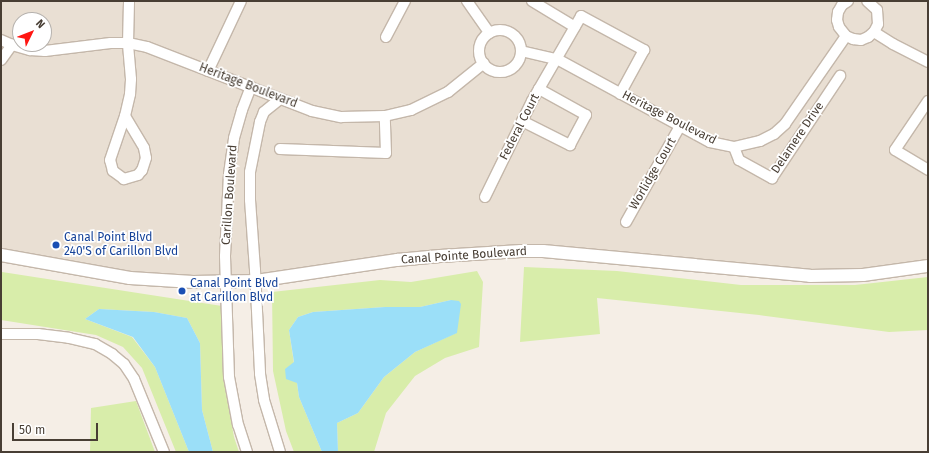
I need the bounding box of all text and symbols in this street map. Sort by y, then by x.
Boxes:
north arrow [12,12,52,52]
text: N [33,17,48,31]
street label: Heritage Boulevard [197,61,299,111]
street label: Heritage Boulevard [619,88,719,148]
street label: Federal Court [497,91,543,163]
street label: Delamere Drive [769,99,827,177]
street label: Worlidge Court [627,135,679,213]
street label: Carillon Boulevard [219,144,241,246]
place label: Canal Point Blvd 240'S of Carillon Blvd [64,231,178,259]
marker: Canal Point Blvd 240'S of Carillon Blvd [51,240,61,250]
street label: Canal Pointe Boulevard [401,244,527,268]
place label: Canal Point Blvd at Carillon Blvd [190,277,279,305]
marker: Canal Point Blvd at Carillon Blvd [177,286,187,296]
scale bar [14,415,100,441]
text: 50 m [19,423,45,437]

